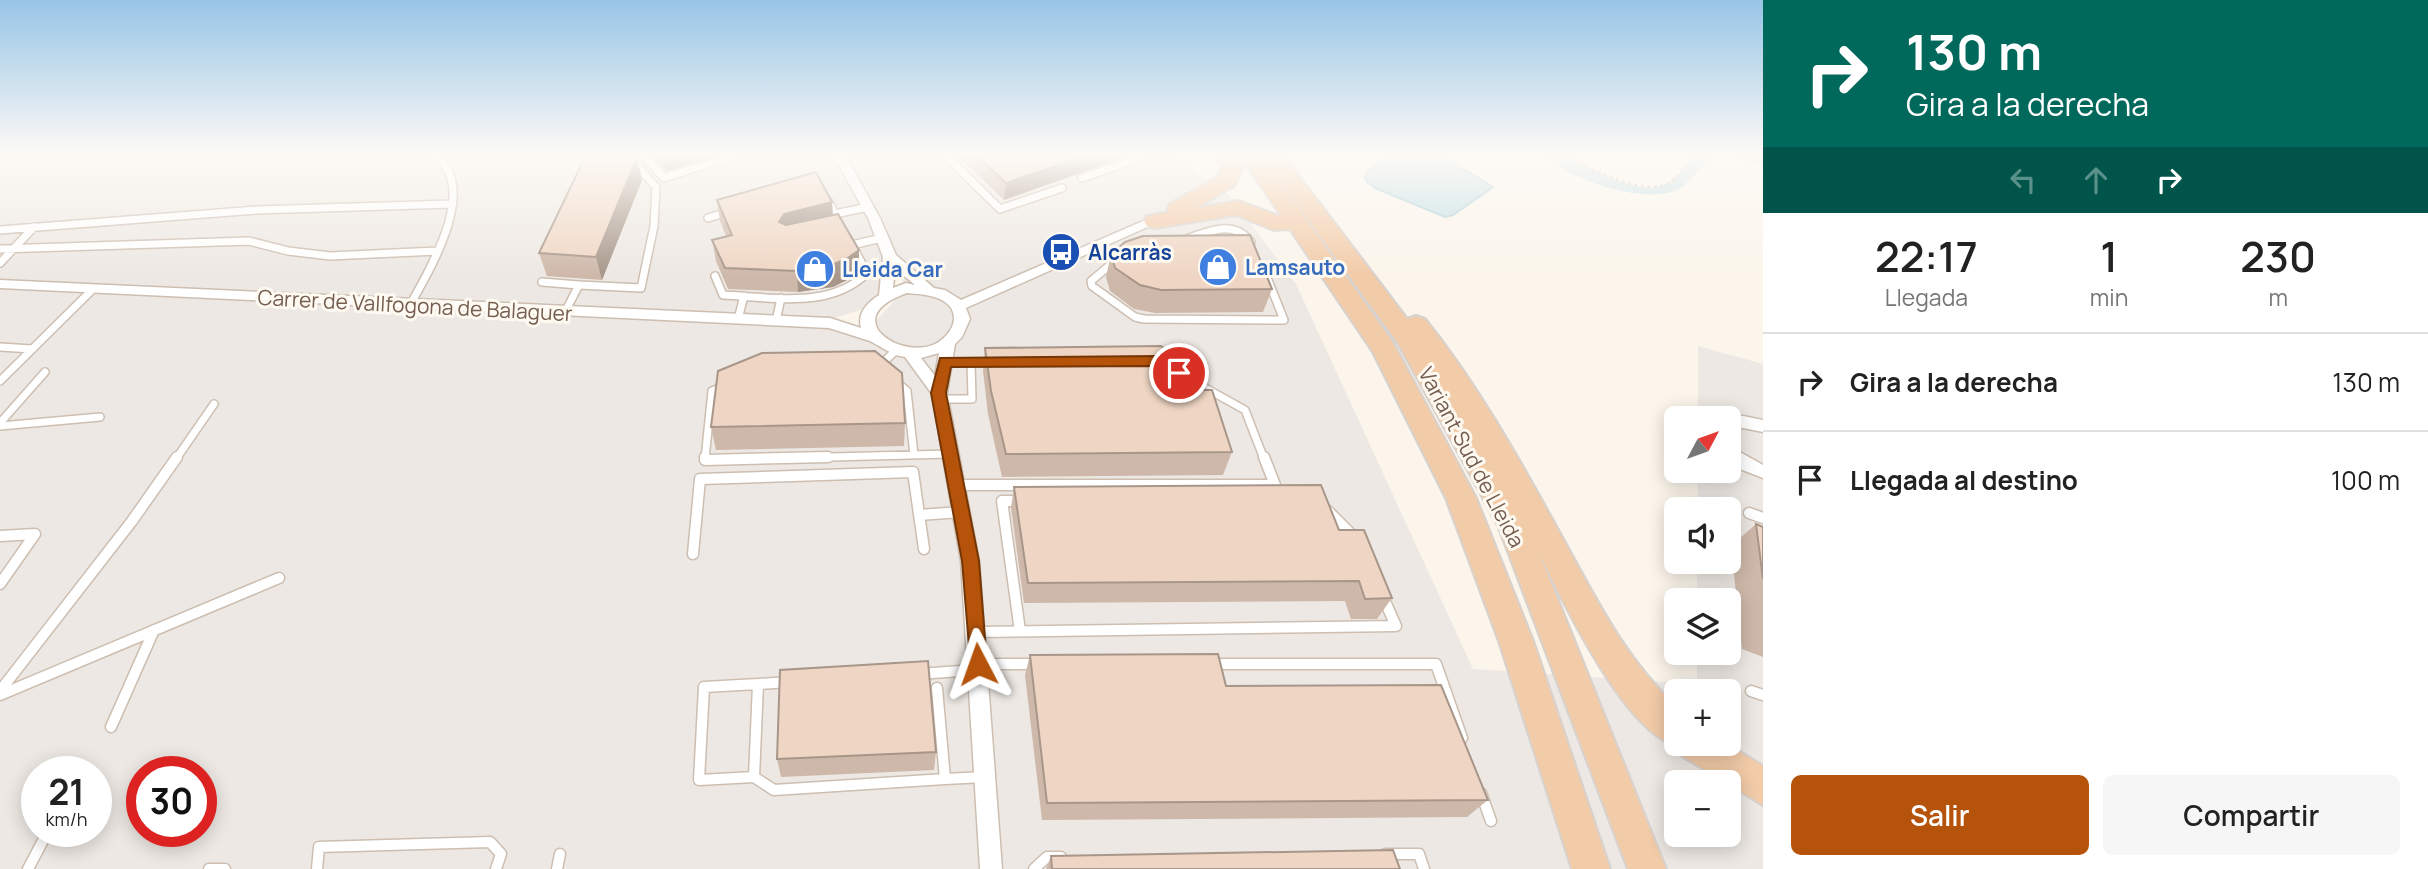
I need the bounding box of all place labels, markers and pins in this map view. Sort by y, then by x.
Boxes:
bus stop icon: Alcarràs [1040,231,1082,273]
place label: Alcarràs [1088,238,1172,266]
shop icon: Lamsauto [1197,246,1239,288]
shop icon: Lleida Car [794,248,836,290]
place label: Lamsauto [1245,253,1345,281]
place label: Lleida Car [842,255,943,283]
pin [1149,343,1209,403]

